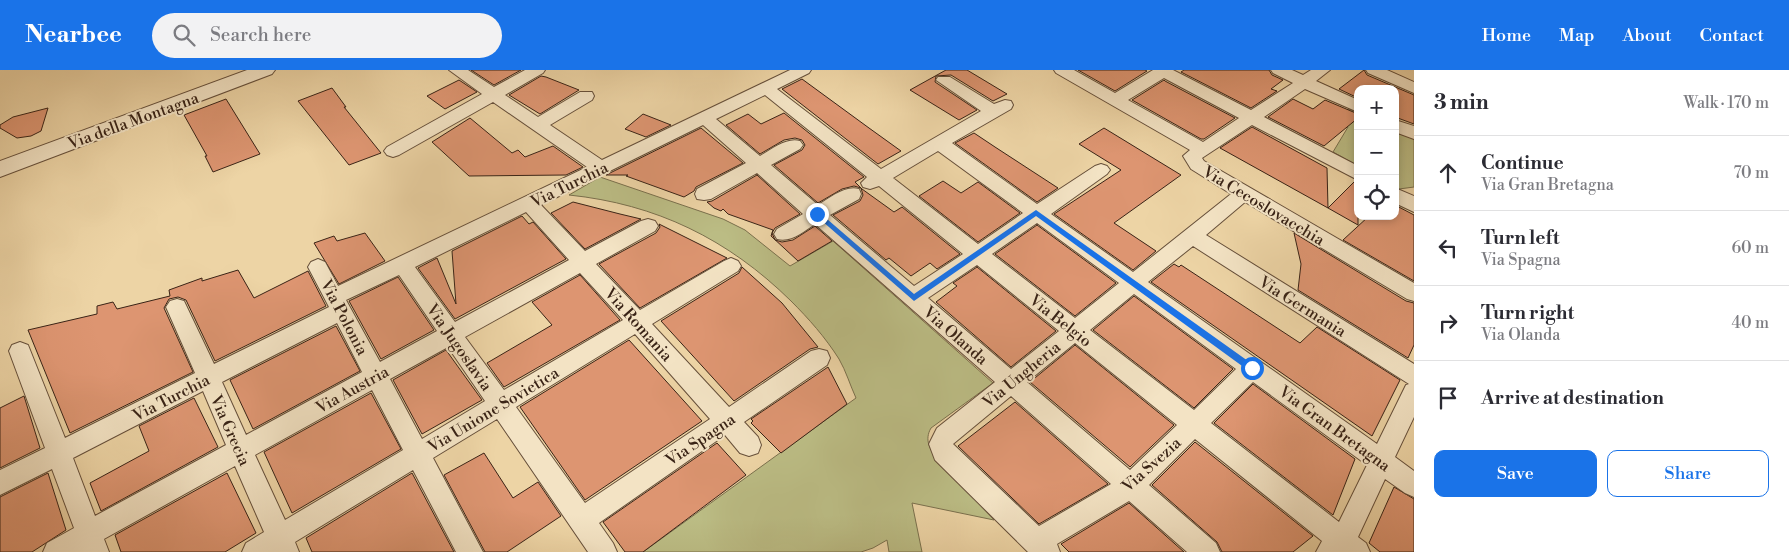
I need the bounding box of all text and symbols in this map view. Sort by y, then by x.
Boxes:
search box [152,13,502,58]
text: Nearbee [25,20,122,50]
icon: search [170,21,198,49]
text: Search here [210,23,311,47]
text: Home [1482,24,1531,47]
text: Map [1559,24,1595,47]
text: About [1623,24,1672,47]
text: Contact [1700,24,1764,47]
map controls [1354,85,1399,220]
button: + [1354,85,1399,130]
street label: Via della Montagna [64,88,202,154]
text: 3 min [1434,90,1489,116]
text: Walk · 170 m [1683,93,1769,113]
button: − [1354,130,1399,175]
text: Continue [1481,151,1564,175]
street label: Via Turchia [526,157,612,213]
icon: ahead [1434,159,1462,187]
street label: Via Cecoslovacchia [1198,161,1329,251]
text: 70 m [1733,163,1769,183]
button: locate [1354,175,1399,220]
text: Via Gran Bretagna [1481,175,1614,195]
route end [806,203,829,226]
text: Turn left [1481,226,1560,250]
icon: left [1434,234,1462,262]
text: 60 m [1731,238,1769,258]
text: Via Spagna [1481,250,1561,270]
street label: Via Germania [1254,272,1351,342]
street label: Via Polonia [315,275,373,359]
street label: Via Romania [599,283,677,366]
street label: Via Belgio [1024,290,1096,351]
street label: Via Jugoslavia [421,299,497,396]
text: Turn right [1481,301,1574,325]
street label: Via Olanda [918,302,992,370]
icon: right [1434,309,1462,337]
text: 40 m [1732,313,1769,333]
text: Via Olanda [1481,325,1560,345]
street label: Via Ungheria [978,337,1065,413]
route start [1241,357,1264,380]
street label: Via Austria [312,361,393,419]
street label: Via Unione Sovietica [423,362,564,457]
street label: Via Turchia [129,370,214,426]
street label: Via Gran Bretagna [1274,381,1395,476]
icon: arrive [1434,384,1462,412]
text: Arrive at destination [1481,386,1664,410]
street label: Via Grecia [205,391,255,470]
street label: Via Spagna [661,409,740,471]
street label: Via Svezia [1117,432,1186,497]
button: Save [1434,450,1597,497]
button: Share [1607,450,1769,497]

